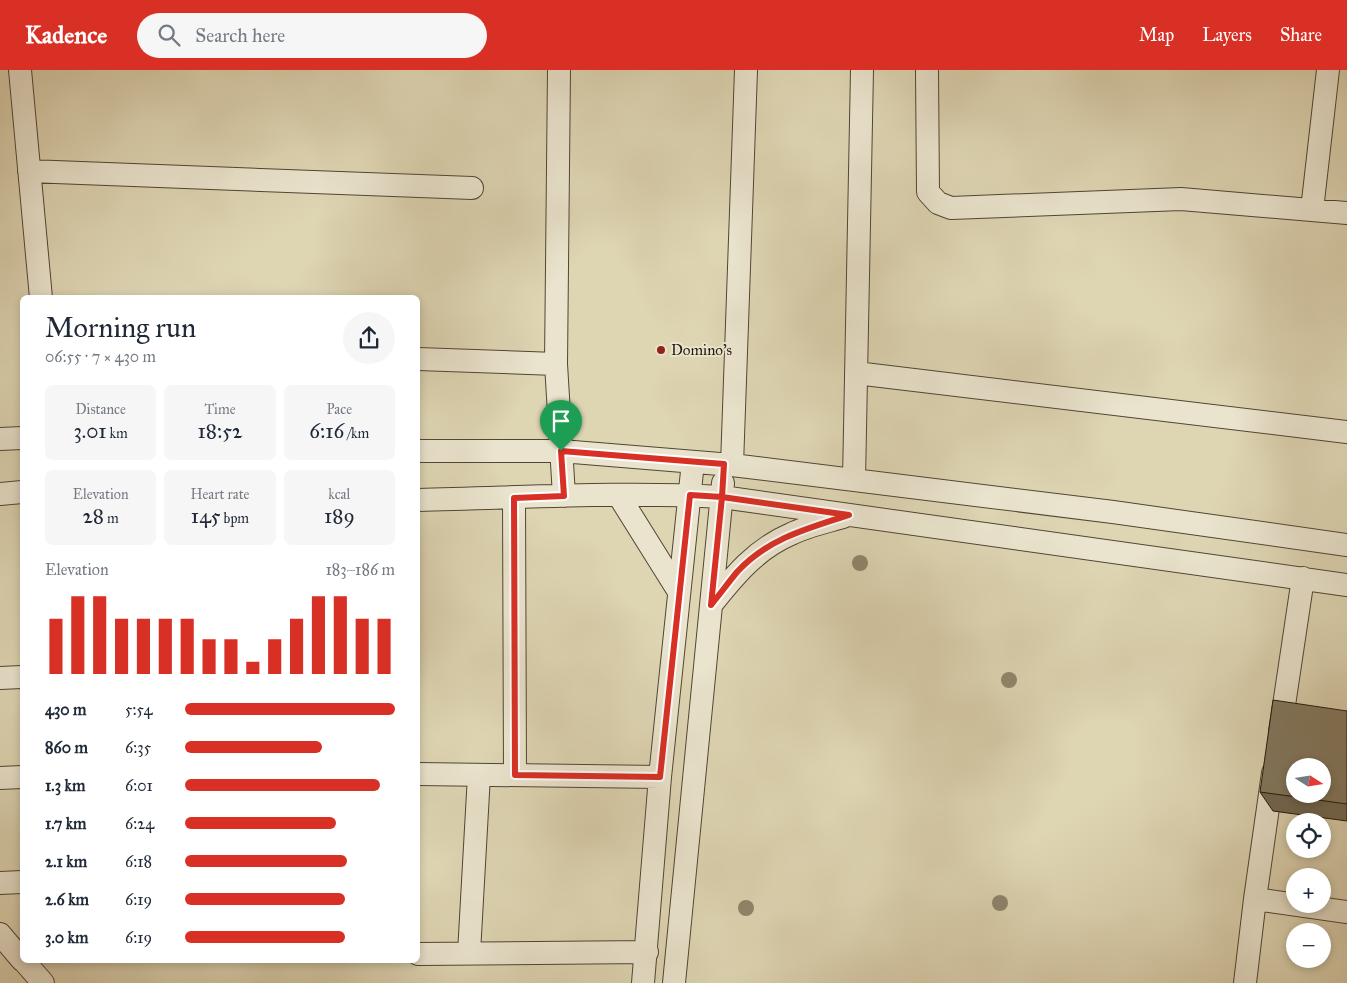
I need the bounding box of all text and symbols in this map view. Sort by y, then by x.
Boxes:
search box [137,13,487,58]
text: Kadence [25,20,107,50]
icon: search [155,21,183,49]
text: Search here [195,24,285,47]
text: Map [1139,24,1174,46]
text: Layers [1202,24,1252,46]
text: Share [1280,24,1322,46]
text: Morning run [45,310,196,345]
button: share [343,312,395,364]
place label: Domino's [671,341,732,359]
marker: Domino's [655,344,667,356]
text: 06:55 · 7 × 430 m [45,347,156,366]
pin [540,400,582,451]
text: Distance [76,401,126,418]
text: Time [204,401,235,418]
text: Pace [327,401,352,418]
icon: arrive [547,407,575,435]
text: 3.01 [73,418,107,444]
text: 18:52 [198,418,242,444]
text: 6:16 [309,418,344,444]
text: km [107,425,128,442]
text: /km [344,425,369,442]
text: Elevation [73,486,128,503]
text: Heart rate [191,486,249,503]
text: kcal [328,486,350,503]
text: 28 [83,503,104,529]
text: 145 [191,503,221,529]
text: 189 [324,503,355,529]
text: m [104,510,119,527]
text: bpm [221,510,249,527]
text: Elevation [45,560,109,579]
text: 183–186 m [325,560,395,579]
text: 430 m [45,700,87,719]
text: 5:54 [125,700,152,719]
text: 860 m [45,738,88,757]
text: 6:35 [125,738,151,757]
north arrow [1286,758,1331,802]
map controls [1286,758,1331,968]
text: 1.3 km [45,776,85,795]
text: 6:01 [125,776,153,795]
button: locate [1286,813,1331,858]
text: 1.7 km [45,814,87,833]
text: 6:24 [125,814,154,833]
text: 2.1 km [45,852,87,871]
text: 6:18 [125,852,152,871]
button: + [1286,868,1331,913]
text: 2.6 km [45,890,89,909]
text: 6:19 [125,890,152,909]
button: − [1286,923,1331,968]
text: 3.0 km [45,928,88,947]
text: 6:19 [125,928,152,947]

